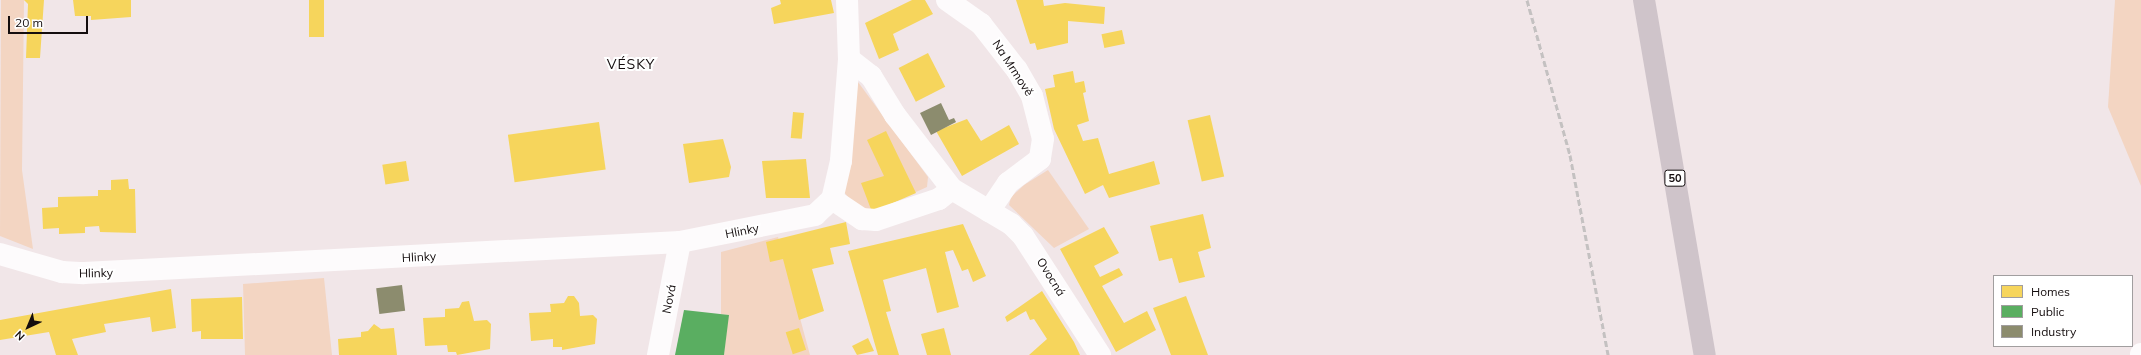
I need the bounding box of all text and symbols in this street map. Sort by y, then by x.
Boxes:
scale bar [10,8,90,34]
text: 20 m [15,15,43,30]
street label: Na Mrmově [990,37,1036,99]
district label: VÉSKY [607,56,655,72]
road number: 50 [1664,169,1686,187]
street label: Hlinky [724,221,760,241]
street label: Hlinky [402,249,436,265]
street label: Ovocná [1034,255,1068,299]
street label: Hlinky [79,266,113,280]
legend [1993,275,2133,347]
street label: Nová [659,283,679,315]
text: Homes [2031,284,2070,299]
text: Public [2031,304,2065,319]
north arrow [8,307,48,347]
text: Industry [2031,324,2076,339]
text: N [12,328,28,344]

